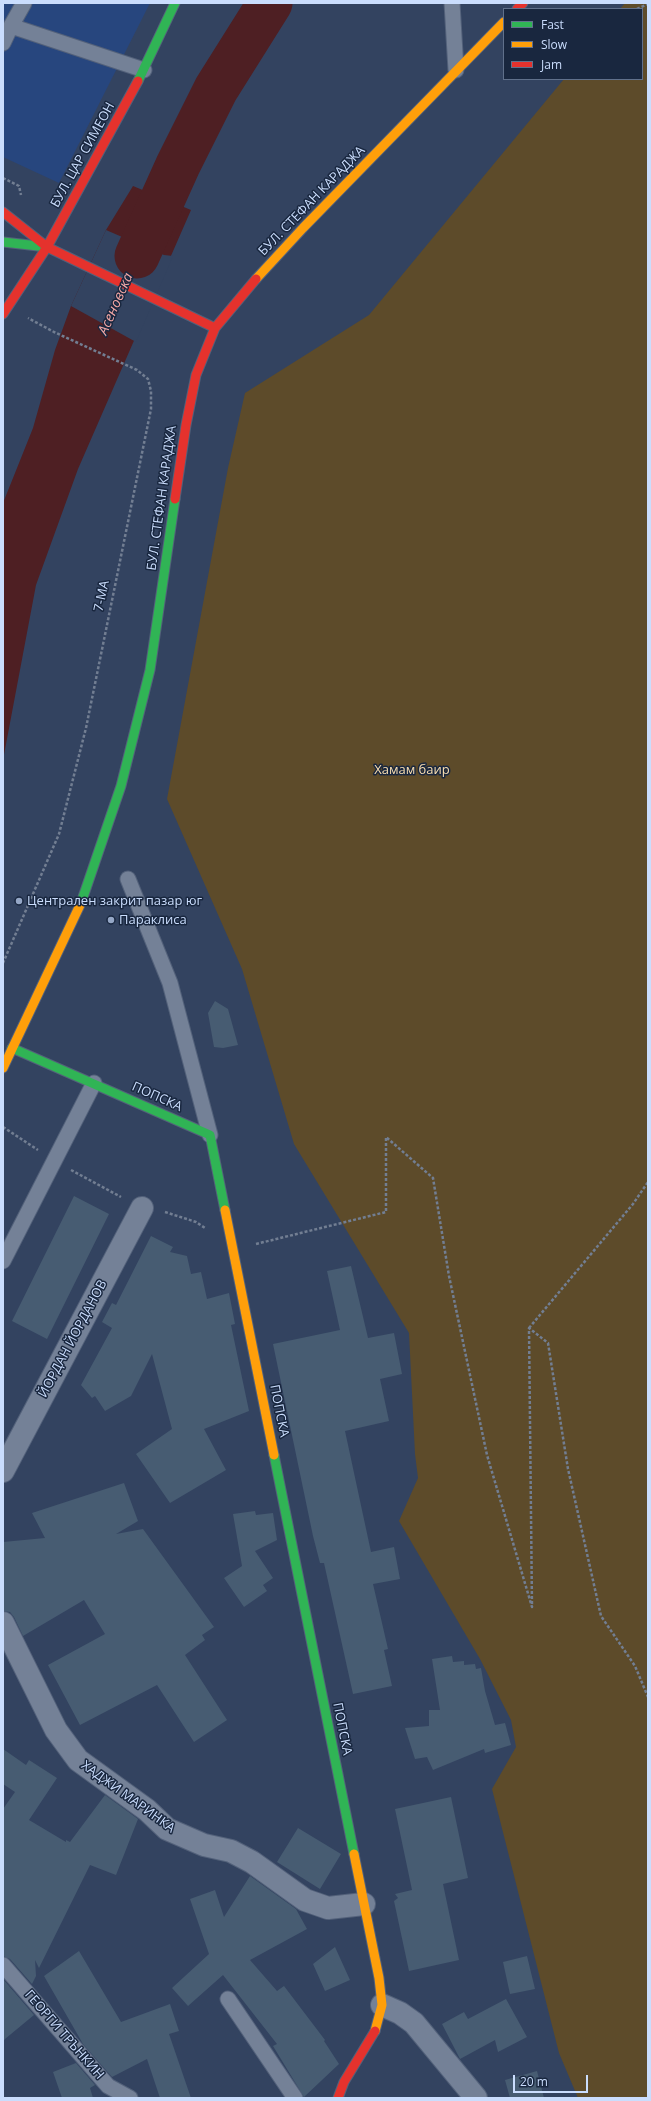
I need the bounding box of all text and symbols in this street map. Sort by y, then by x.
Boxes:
legend [503,8,643,80]
text: Fast [541,16,564,33]
text: Slow [541,36,567,53]
text: Jam [541,56,562,73]
street label: БУЛ. ЦАР СИМЕОН [48,100,118,210]
street label: БУЛ. СТЕФАН КАРАДЖА [256,143,368,259]
water label: Асеновска [95,270,137,338]
street label: БУЛ. СТЕФАН КАРАДЖА [144,424,180,572]
street label: 7-МА [91,579,113,613]
park label: Хамам баир [374,762,450,778]
place label: Централен закрит пазар юг [27,893,202,909]
marker: Централен закрит пазар юг [14,896,24,906]
place label: Параклиса [119,912,187,928]
marker: Параклиса [106,915,116,925]
street label: ПОПСКА [129,1079,185,1115]
street label: ЙОРДАН ЙОРДАНОВ [35,1278,111,1400]
street label: ПОПСКА [266,1383,292,1439]
street label: ПОПСКА [329,1701,355,1757]
street label: ХАДЖИ МАРИНКА [78,1758,178,1836]
street label: ГЕОРГИ ТРЪНКИН [21,1987,107,2083]
scale bar [515,2067,590,2093]
text: 20 m [520,2073,548,2090]

